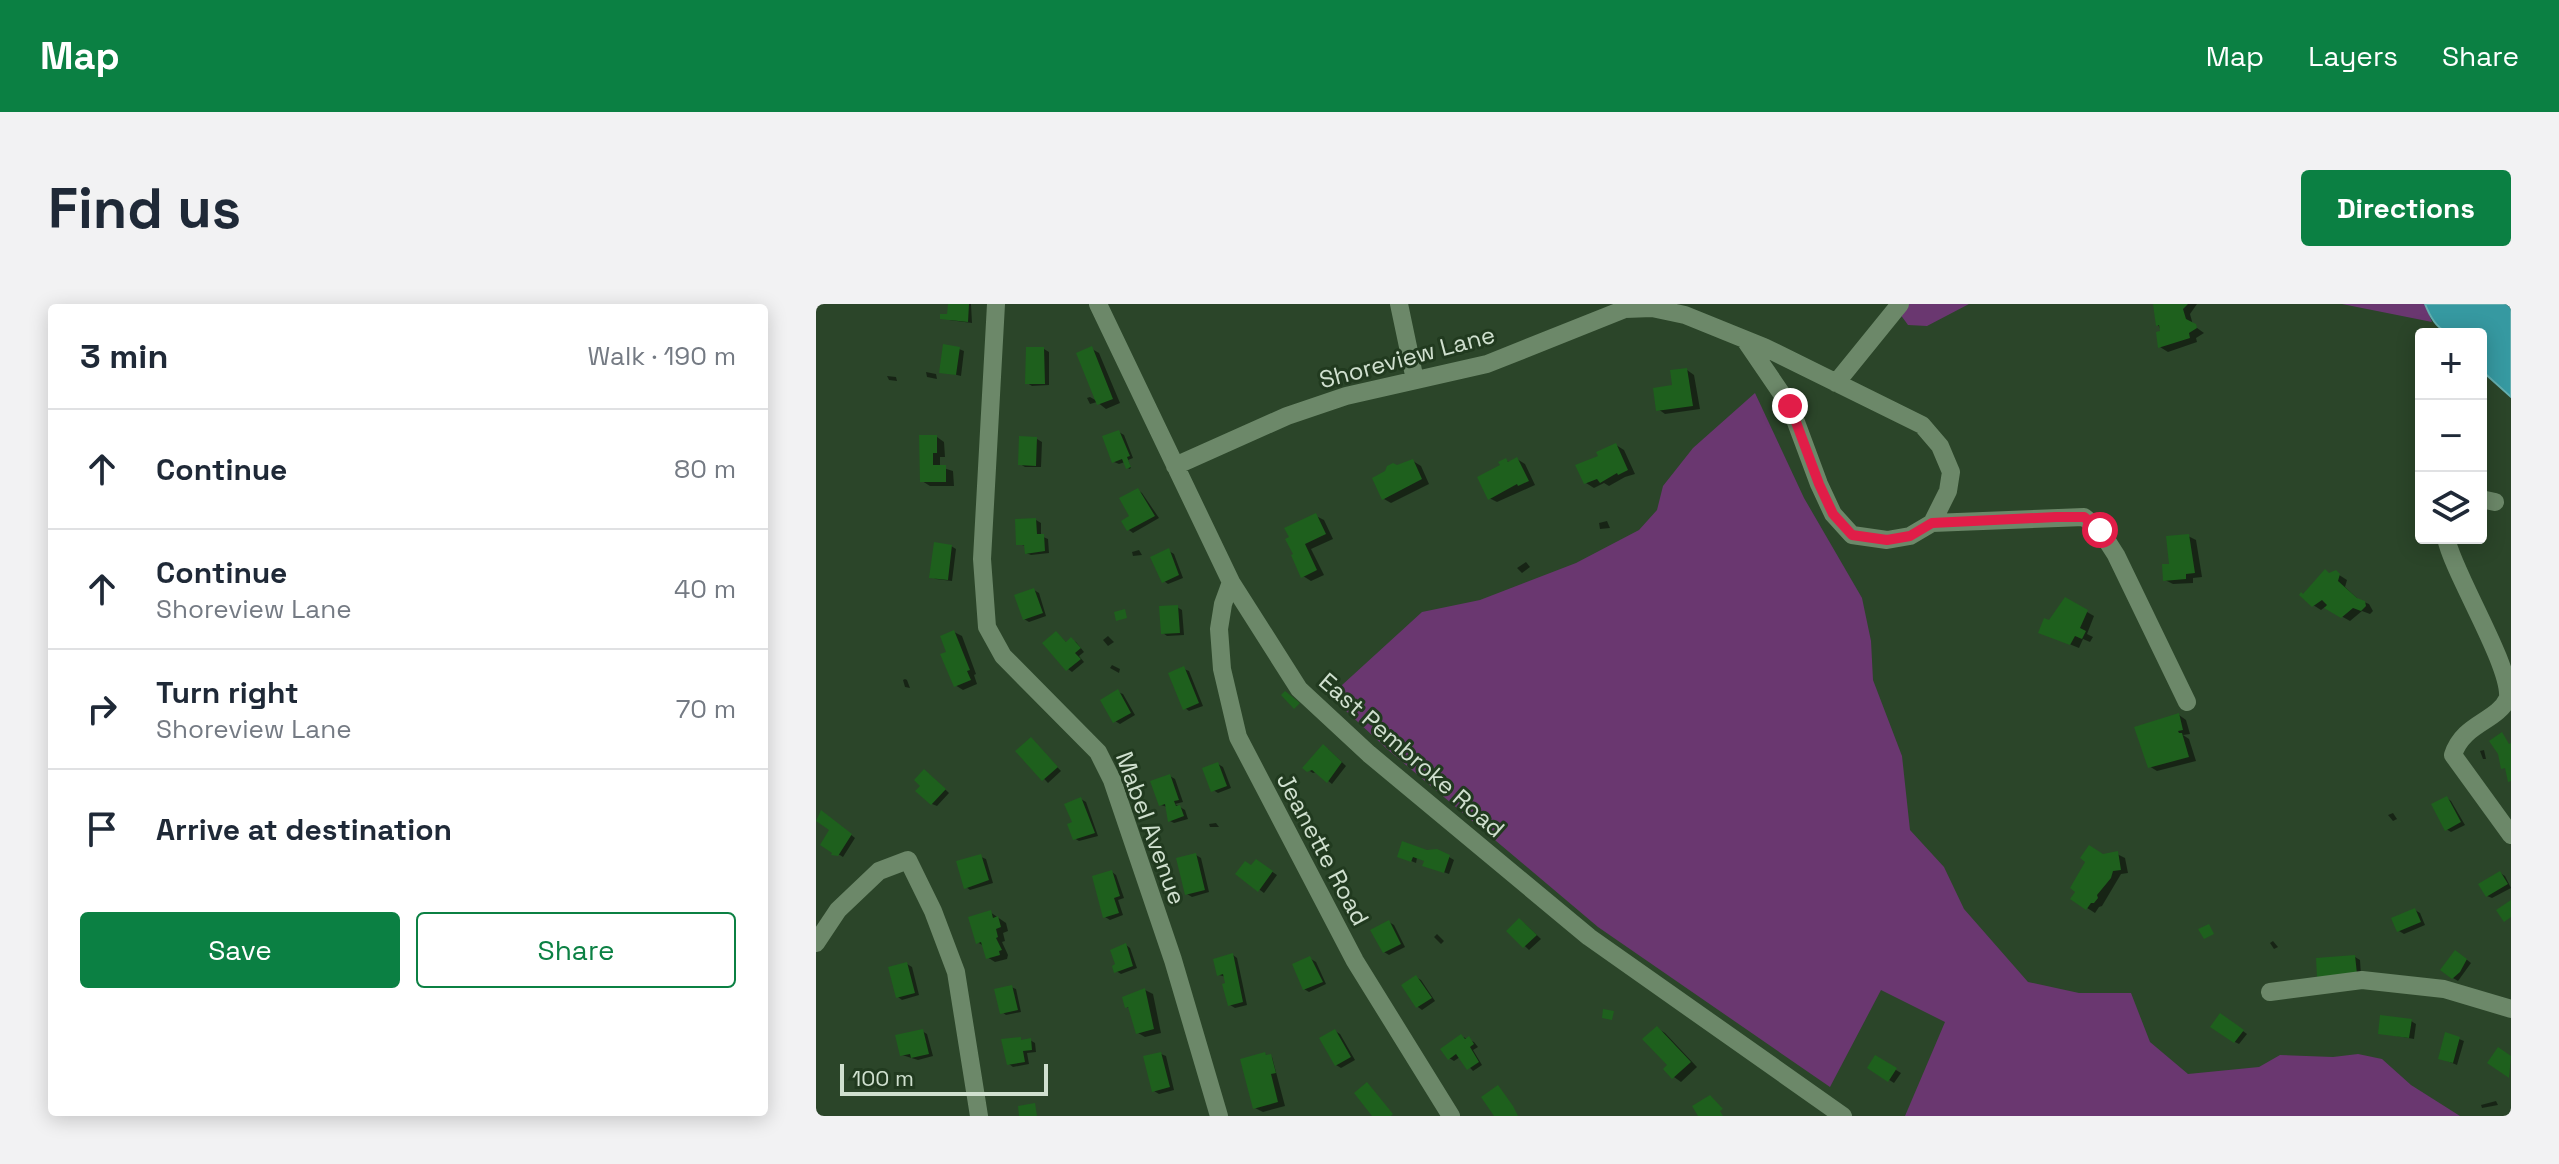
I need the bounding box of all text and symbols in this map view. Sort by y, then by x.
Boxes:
text: Map [40,32,120,80]
text: Map [2206,38,2264,74]
text: Layers [2308,38,2398,74]
text: Share [2442,38,2519,74]
button: Directions [2301,170,2511,246]
text: Find us [48,173,241,244]
street label: Shoreview Lane [1316,319,1498,395]
map controls [2415,328,2487,544]
button: + [2415,328,2487,400]
text: 3 min [80,335,168,378]
text: Walk · 190 m [587,339,736,373]
route end [1772,388,1808,424]
button: − [2415,400,2487,472]
icon: ahead [80,447,124,491]
text: Continue [156,450,287,489]
text: 80 m [674,452,736,486]
button: layers [2415,472,2487,544]
route start [2082,512,2118,548]
text: Continue [156,553,287,592]
icon: ahead [80,567,124,611]
text: 40 m [674,572,736,606]
text: Shoreview Lane [156,592,352,626]
street label: East Pembroke Road [1313,666,1511,844]
text: Turn right [156,673,299,712]
icon: right [80,687,124,731]
text: 70 m [676,692,736,726]
text: Shoreview Lane [156,712,352,746]
street label: Mabel Avenue [1109,747,1193,909]
street label: Jeanette Road [1270,767,1376,931]
icon: arrive [80,807,124,851]
text: Arrive at destination [156,810,452,849]
button: Save [80,912,400,988]
button: Share [416,912,736,988]
scale bar [840,1060,1048,1096]
text: 100 m [852,1064,914,1092]

